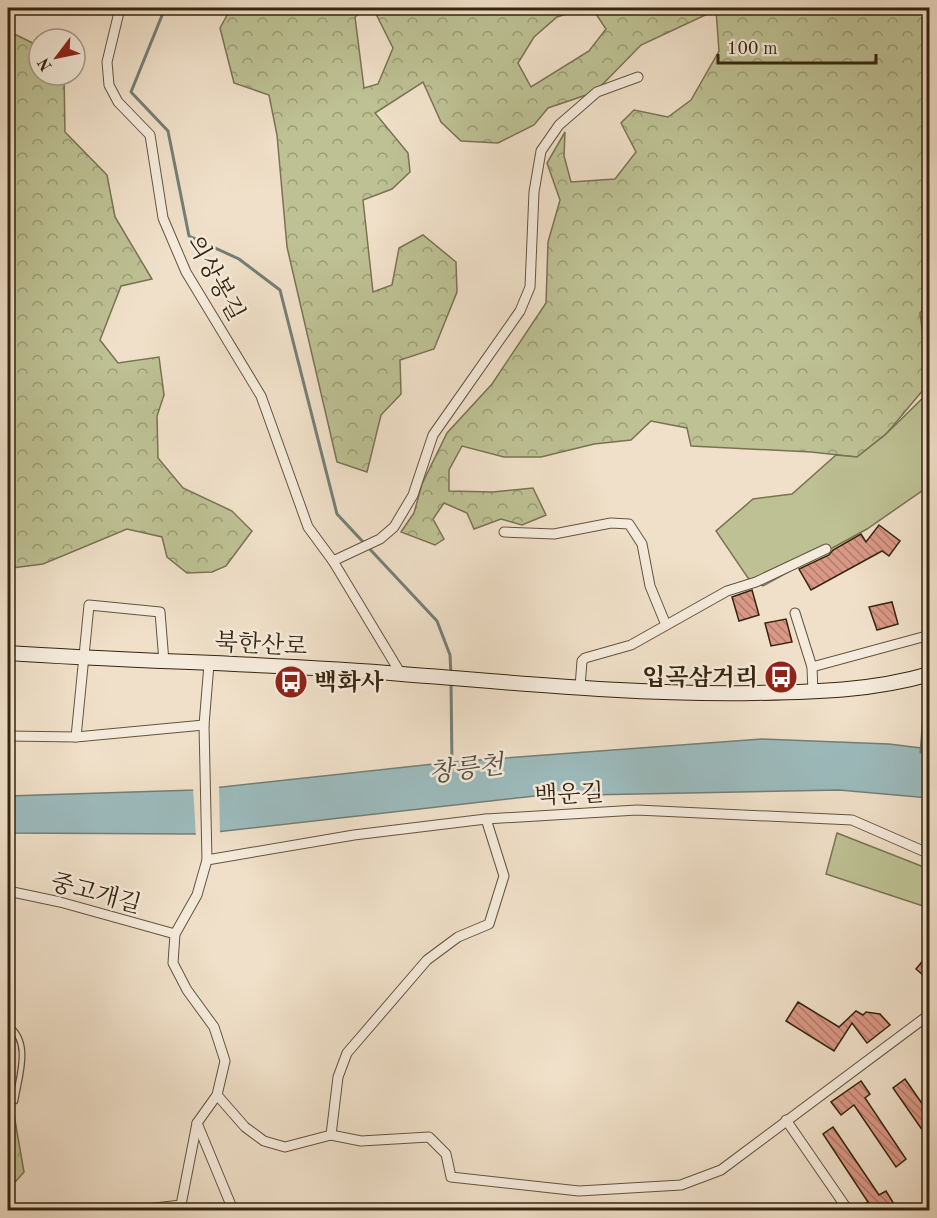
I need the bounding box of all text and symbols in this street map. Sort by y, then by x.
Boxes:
north arrow [27,27,87,87]
scale bar [718,27,876,65]
text: 100 m [727,40,778,58]
text: N [36,54,56,73]
street label: 의상봉길 [181,231,250,325]
street label: 북한산로 [214,629,308,660]
bus stop icon: 입곡삼거리 [763,659,799,695]
bus stop icon: 백화사 [273,664,309,700]
place label: 입곡삼거리 [642,664,758,691]
place label: 백화사 [314,669,384,696]
water label: 창릉천 [427,749,507,787]
street label: 백운길 [534,780,604,810]
street label: 중고개길 [48,869,144,919]

